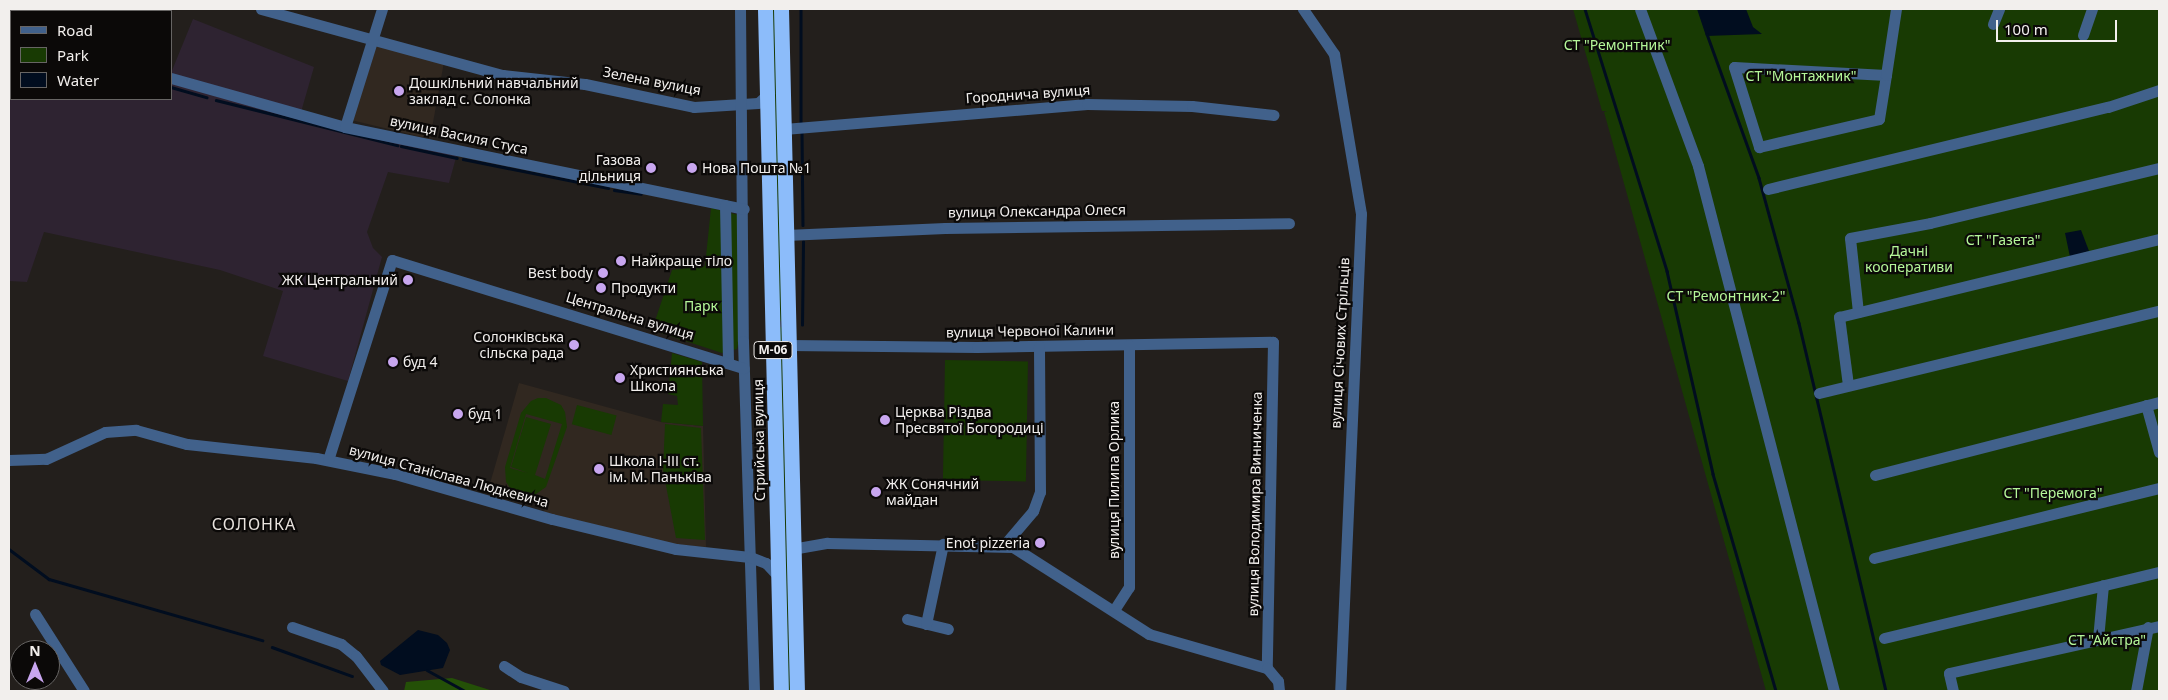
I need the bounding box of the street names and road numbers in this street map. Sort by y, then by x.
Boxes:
street label: Зелена вулиця [602,63,702,99]
street label: Городнича вулиця [965,81,1091,107]
street label: вулиця Василя Стуса [388,112,530,158]
street label: вулиця Олександра Олеся [948,201,1126,221]
street label: вулиця Січових Стрільців [1327,257,1353,429]
street label: Центральна вулиця [564,289,696,343]
street label: вулиця Червоної Калини [946,321,1114,341]
road number: М-06 [753,340,793,360]
street label: Стрийська вулиця [750,379,768,501]
street label: вулиця Володимира Винниченка [1245,391,1265,617]
street label: вулиця Пилипа Орлика [1106,401,1122,559]
street label: вулиця Станіслава Людкевича [347,441,551,511]

